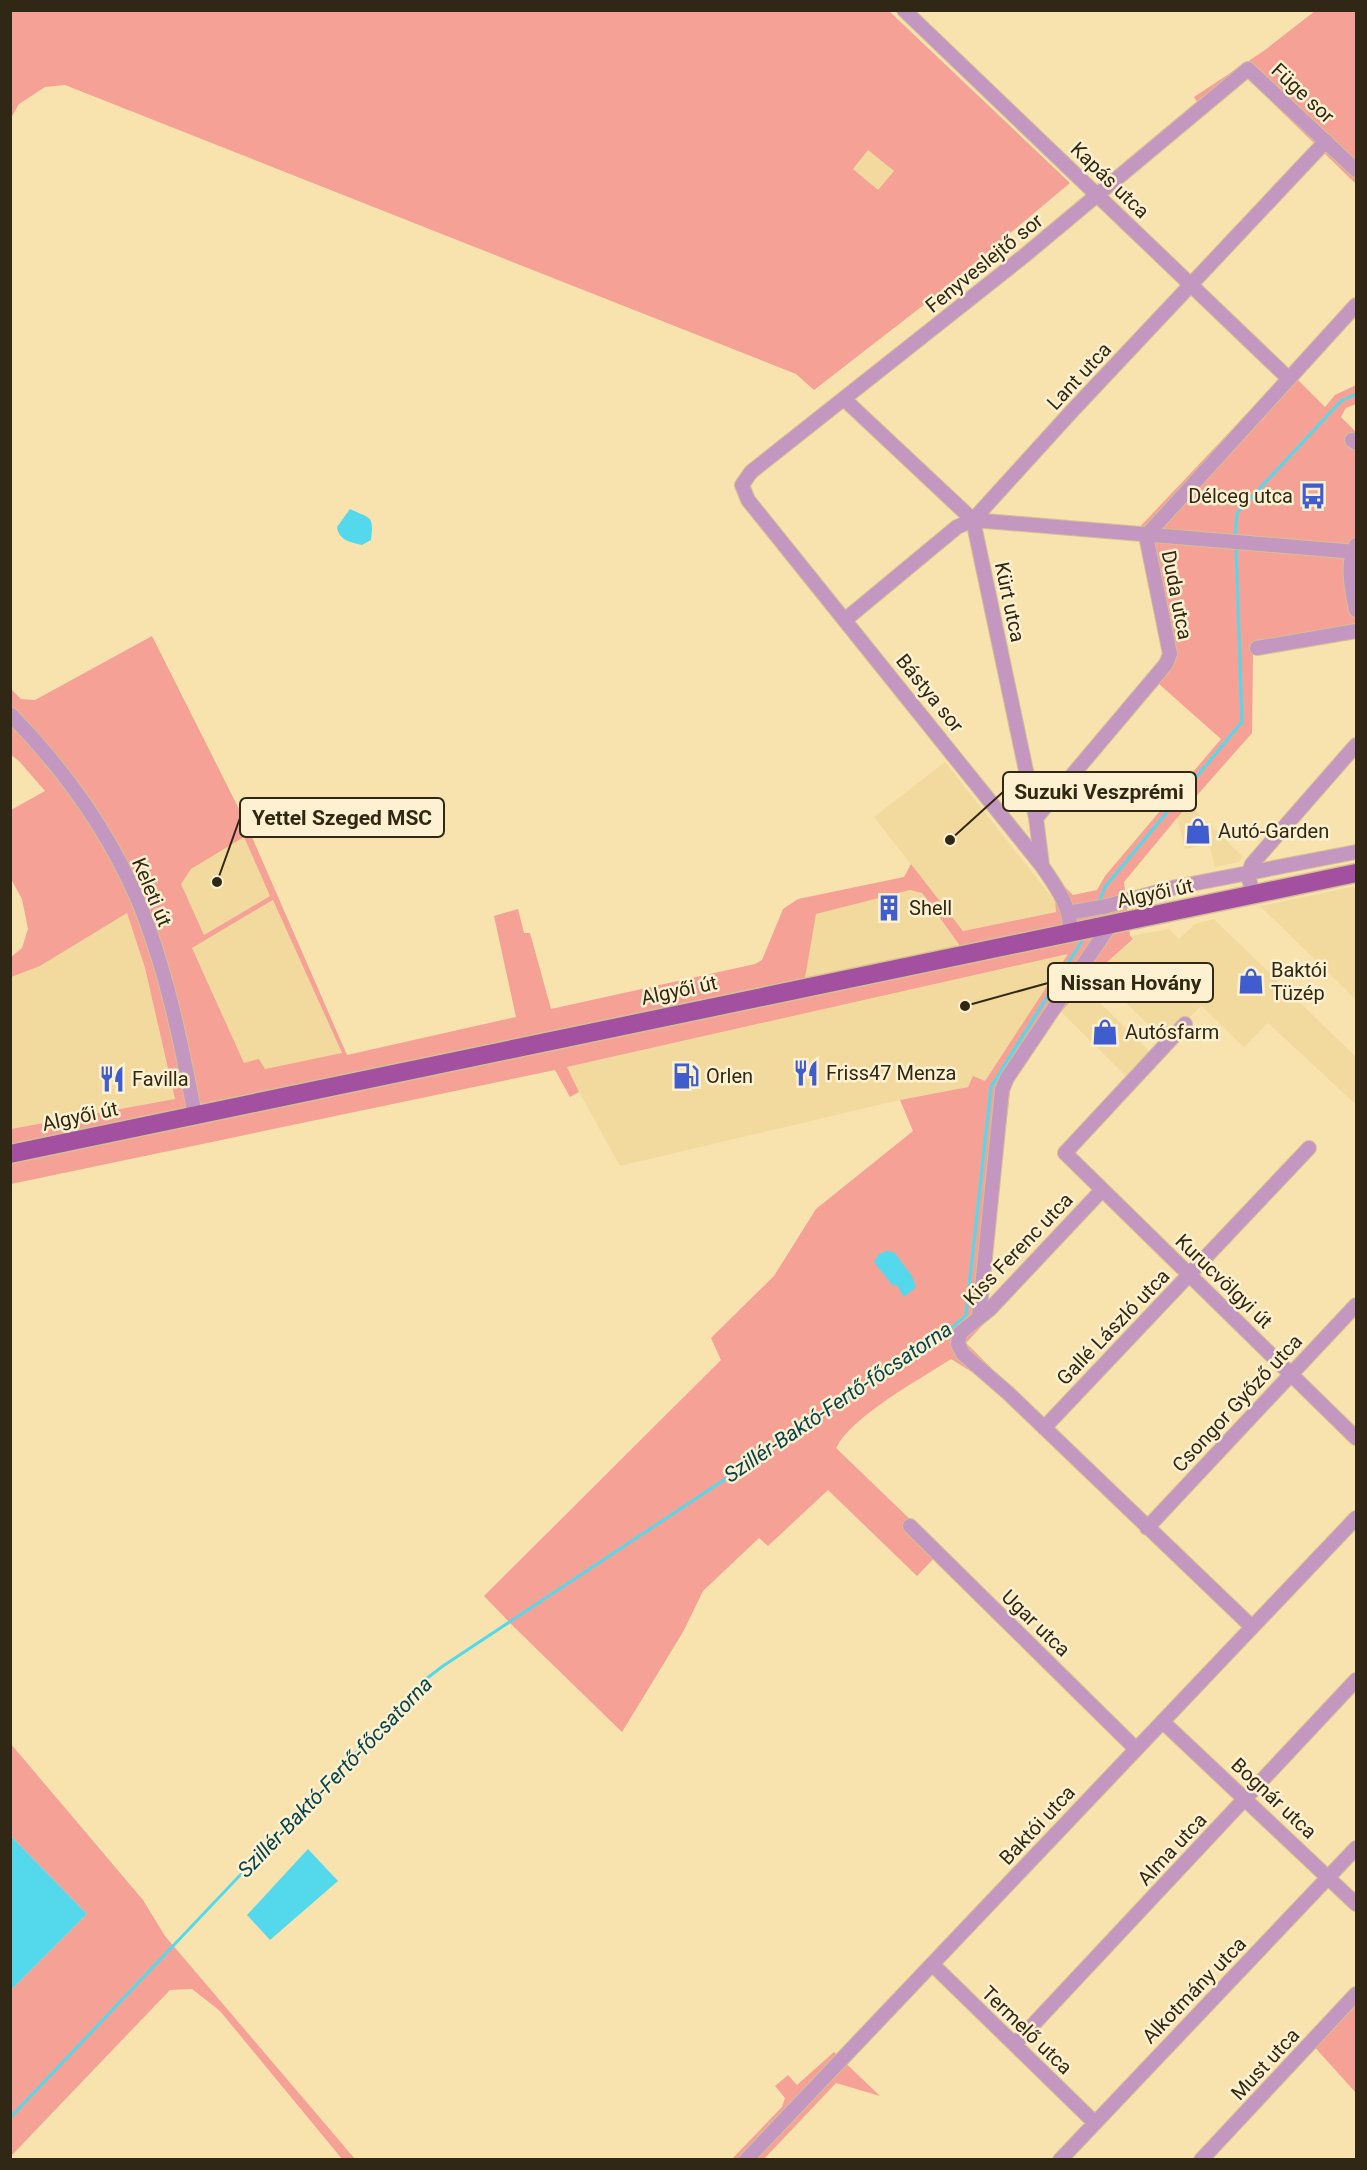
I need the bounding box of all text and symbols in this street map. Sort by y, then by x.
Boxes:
street label: Füge sor [1267,58,1340,128]
street label: Kapás utca [1066,137,1154,223]
street label: Fenyveslejtő sor [921,208,1048,318]
street label: Lant utca [1042,337,1116,415]
bus stop icon: Délceg utca [1298,481,1328,511]
place label: Délceg utca [1188,484,1293,508]
street label: Duda utca [1157,548,1197,642]
street label: Kürt utca [990,560,1030,644]
street label: Bástya sor [891,649,969,737]
callout: Suzuki Veszprémi [1003,772,1196,811]
text: Suzuki Veszprémi [1014,780,1184,804]
callout: Yettel Szeged MSC [240,798,444,837]
text: Yettel Szeged MSC [252,806,432,830]
shop icon: Autó-Garden [1183,816,1213,846]
place label: Autó-Garden [1218,819,1329,843]
street label: Keleti út [127,854,177,930]
street label: Algyői út [1115,873,1195,913]
building icon: Shell [874,893,904,923]
place label: Shell [909,896,952,920]
place label: Baktói Tüzép [1271,958,1327,1005]
callout: Nissan Hovány [1048,963,1213,1002]
shop icon: Baktói Tüzép [1236,966,1266,996]
street label: Algyői út [639,970,719,1010]
text: Nissan Hovány [1061,971,1202,995]
shop icon: Autósfarm [1090,1017,1120,1047]
place label: Autósfarm [1125,1020,1219,1044]
restaurant icon: Friss47 Menza [791,1058,821,1088]
fuel station icon: Orlen [671,1061,701,1091]
place label: Friss47 Menza [826,1061,956,1085]
restaurant icon: Favilla [97,1064,127,1094]
place label: Orlen [706,1064,753,1088]
place label: Favilla [132,1067,189,1091]
street label: Algyői út [40,1096,120,1136]
street label: Kiss Ferenc utca [958,1188,1078,1310]
street label: Kurucvölgyi út [1171,1229,1277,1333]
street label: Gallé László utca [1052,1264,1174,1390]
water label: Szillér-Baktó-Fertő-főcsatorna [720,1317,956,1487]
street label: Csongor Győző utca [1167,1329,1307,1477]
street label: Ugar utca [997,1585,1075,1661]
water label: Szillér-Baktó-Fertő-főcsatorna [233,1672,437,1882]
street label: Bognár utca [1226,1753,1322,1843]
street label: Baktói utca [994,1780,1080,1870]
street label: Alma utca [1132,1808,1212,1890]
street label: Alkotmány utca [1137,1932,1251,2048]
street label: Termelő utca [977,1981,1077,2079]
street label: Must utca [1226,2023,1304,2105]

